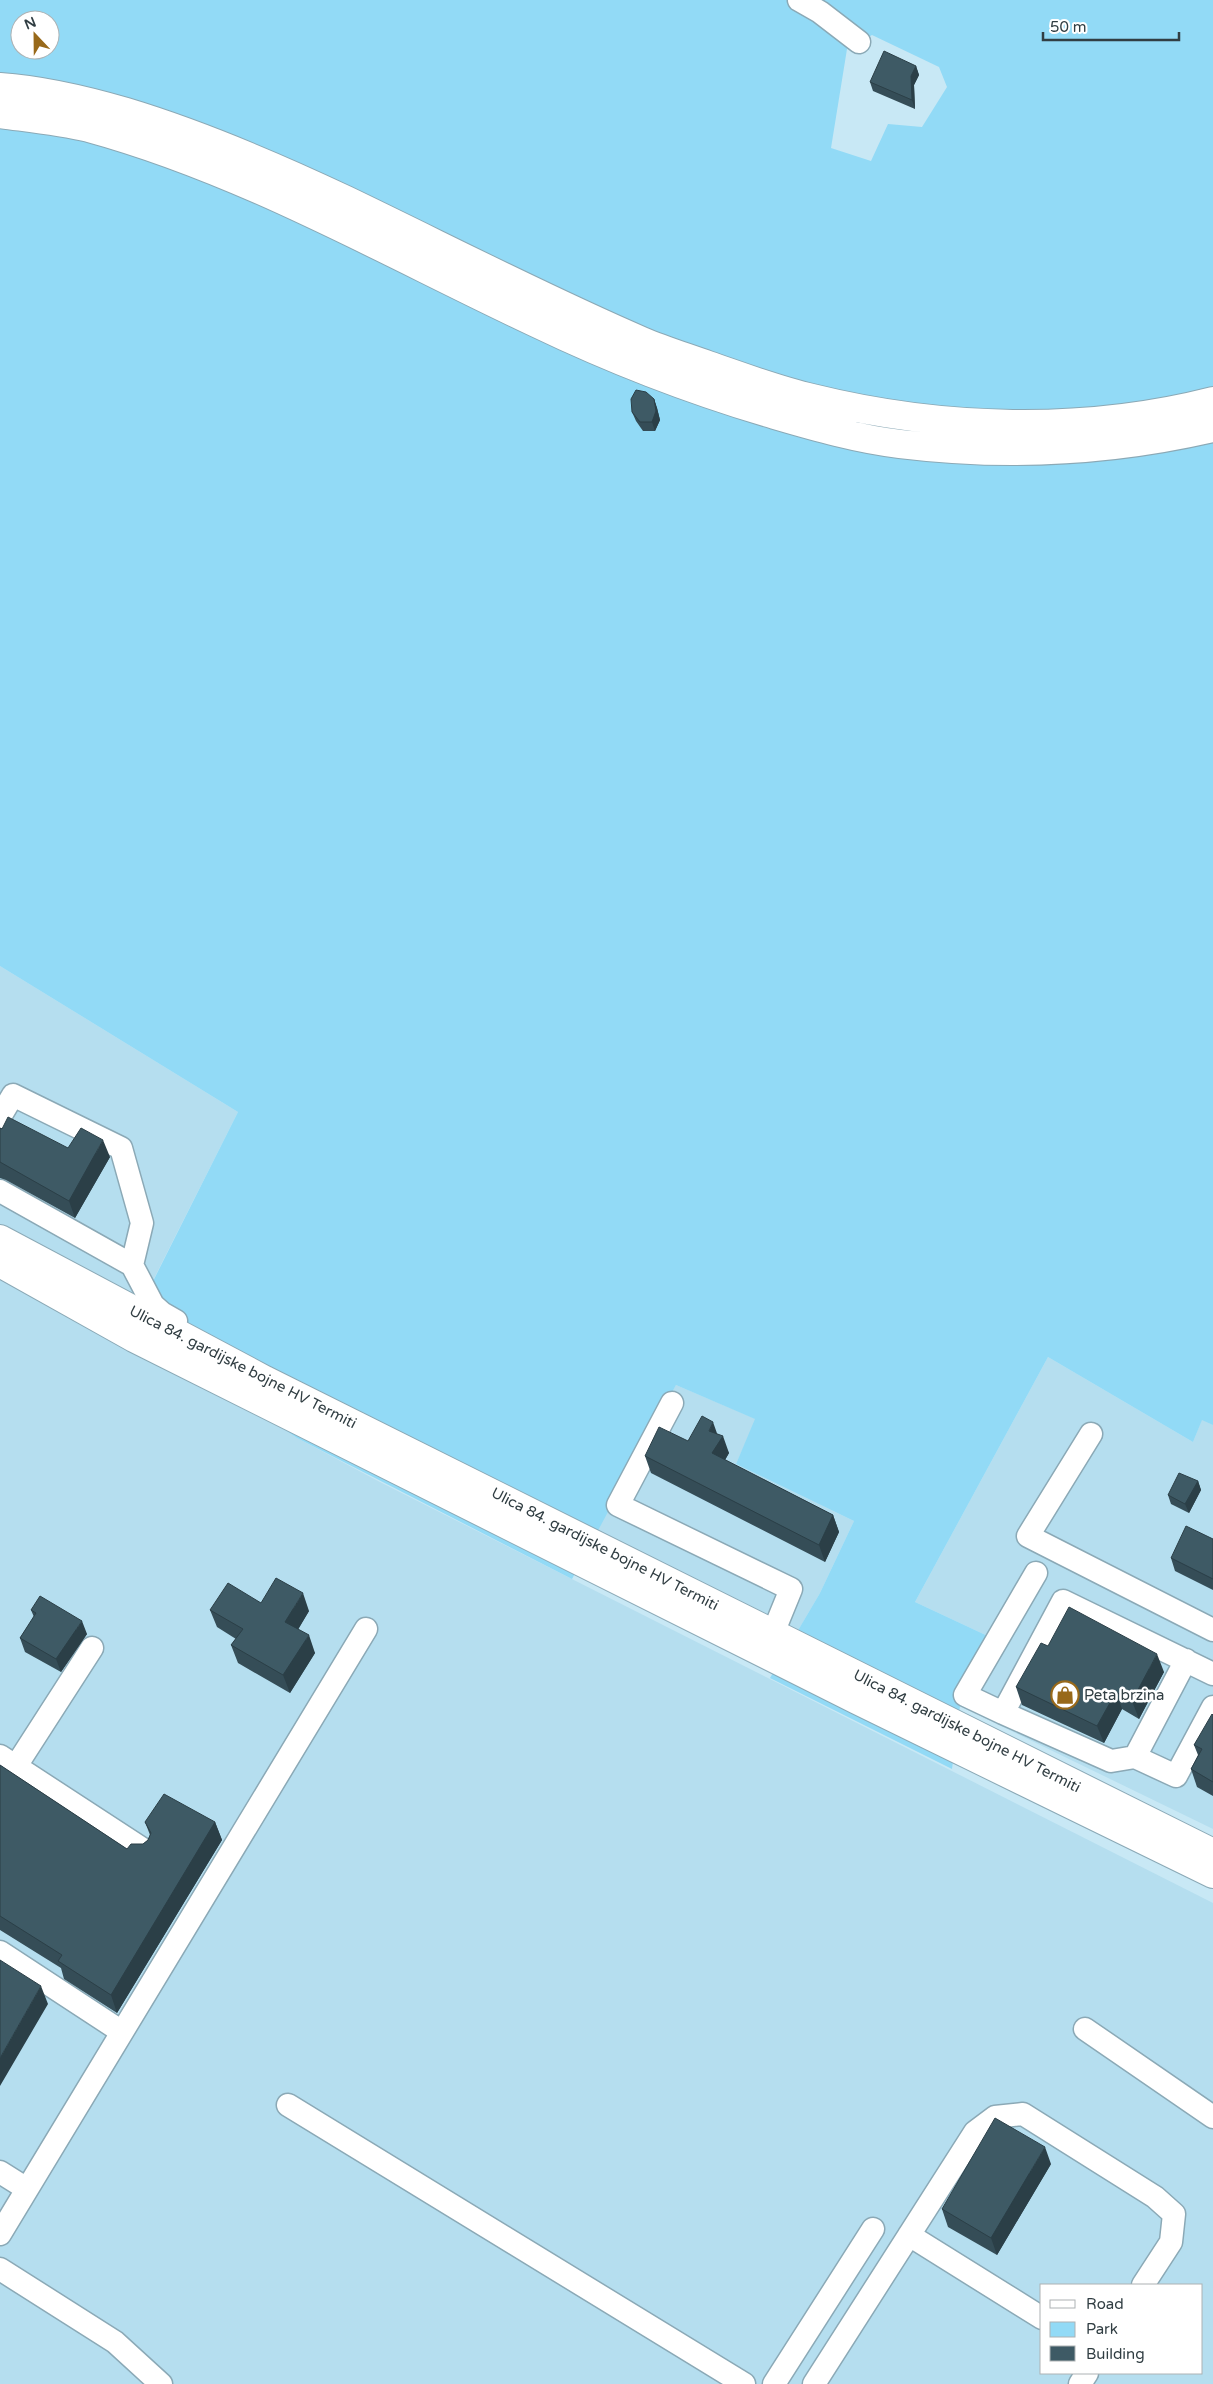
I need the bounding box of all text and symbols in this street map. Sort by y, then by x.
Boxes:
north arrow [10,10,60,60]
scale bar [1043,10,1179,42]
text: N [22,13,39,33]
text: 50 m [1050,18,1087,36]
street label: Ulica 84. gardijske bojne HV Termiti [126,1302,360,1432]
street label: Ulica 84. gardijske bojne HV Termiti [488,1484,722,1614]
street label: Ulica 84. gardijske bojne HV Termiti [850,1666,1084,1796]
shop icon: Peta brzina [1050,1680,1080,1710]
place label: Peta brzina [1084,1686,1164,1704]
legend [1040,2284,1203,2374]
text: Road [1086,2295,1124,2313]
text: Park [1086,2320,1118,2338]
text: Building [1086,2345,1145,2363]

